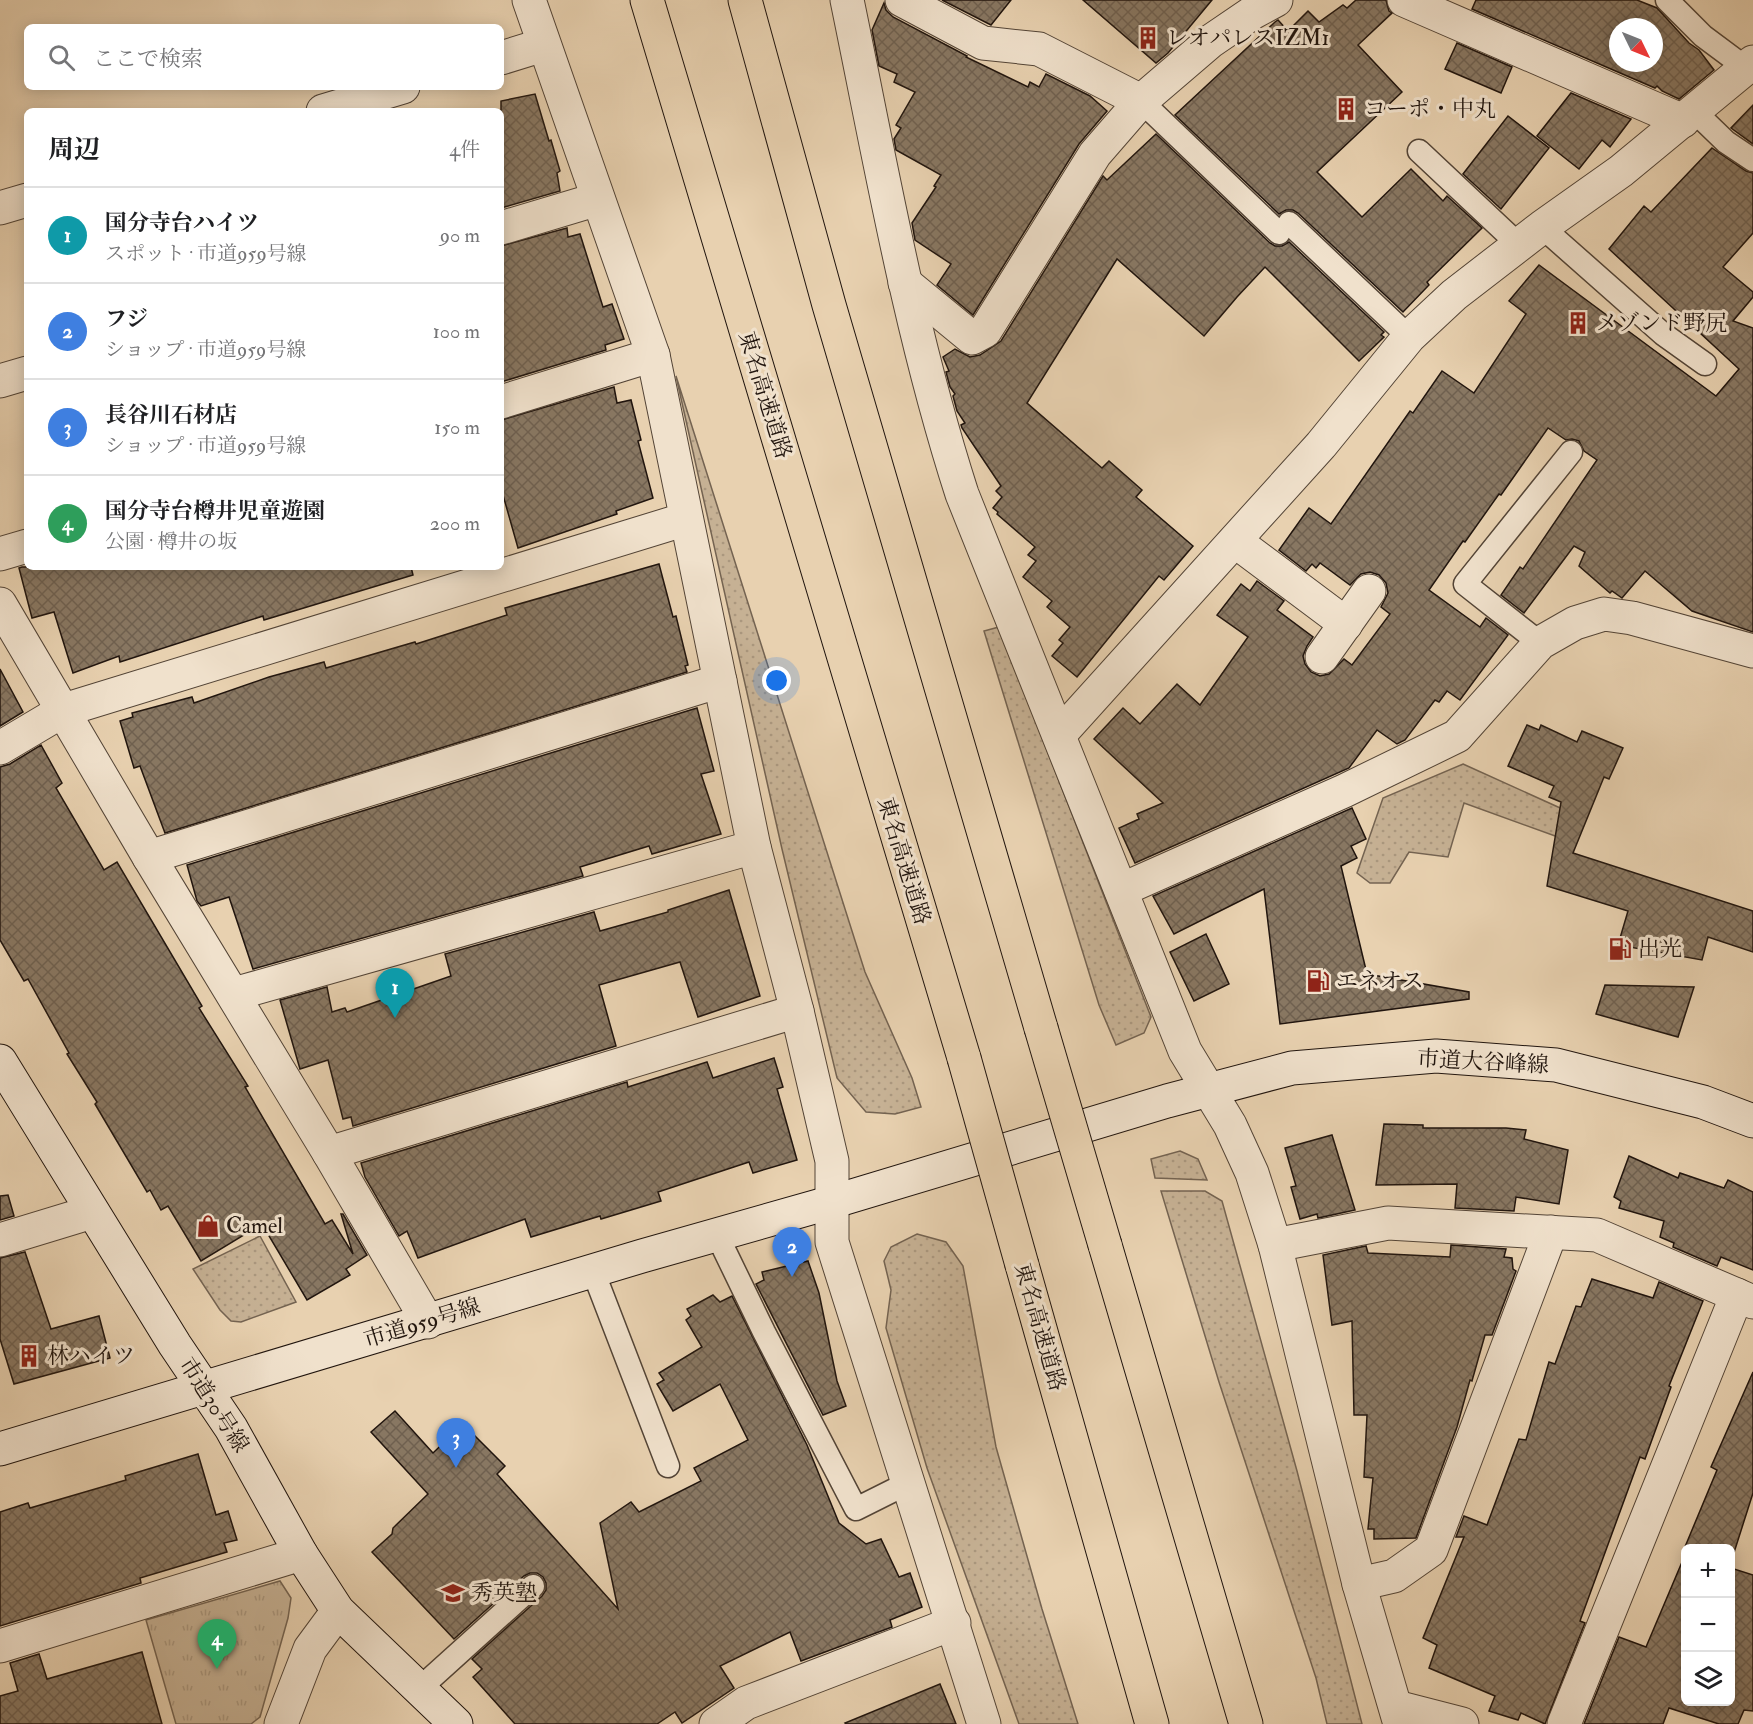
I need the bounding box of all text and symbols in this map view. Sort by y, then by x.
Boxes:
north arrow [1609,18,1663,72]
search box [24,24,504,90]
place label: レオパレスIZM1 [1166,24,1329,52]
building icon: レオパレスIZM1 [1135,25,1161,51]
icon: search [45,41,78,74]
text: ここで検索 [93,45,203,73]
place label: コーポ・中丸 [1364,95,1496,123]
building icon: コーポ・中丸 [1333,96,1359,122]
text: 周辺 [48,134,100,166]
text: 4件 [449,137,480,162]
text: 国分寺台ハイツ [105,209,259,237]
text: 1 [64,223,71,248]
text: 90 m [440,223,480,248]
text: スポット · 市道959号線 [105,241,307,266]
text: フジ [105,305,148,333]
place label: メゾンド野尻 [1596,309,1727,337]
building icon: メゾンド野尻 [1565,310,1591,336]
text: 2 [62,319,73,344]
text: 100 m [433,319,480,344]
street label: 東名高速道路 [732,328,798,462]
text: ショップ · 市道959号線 [105,337,306,362]
text: 長谷川石材店 [105,401,237,429]
text: 3 [64,415,71,440]
text: 150 m [434,415,480,440]
text: ショップ · 市道959号線 [105,433,306,458]
text: 国分寺台樽井児童遊園 [105,497,325,525]
text: 4 [62,511,73,536]
text: 200 m [430,511,480,536]
text: 公園 · 樽井の坂 [105,529,237,554]
your location [762,666,791,695]
street label: 東名高速道路 [871,794,937,928]
place label: 出光 [1638,935,1682,963]
fuel station icon: 出光 [1607,936,1633,962]
place label: エネオス [1336,967,1424,995]
pin: 1 [376,968,414,1018]
fuel station icon: エネオス [1305,968,1331,994]
street label: 市道大谷峰線 [1416,1045,1550,1079]
place label: Camel [226,1212,283,1240]
shop icon: Camel [195,1213,221,1239]
pin: 2 [772,1228,812,1277]
street label: 東名高速道路 [1008,1260,1072,1394]
street label: 市道959号線 [360,1292,484,1354]
place label: 林ハイツ [47,1342,135,1370]
building icon: 林ハイツ [16,1343,42,1369]
street label: 市道30号線 [173,1352,255,1458]
pin: 3 [436,1418,476,1468]
map controls [1681,1544,1735,1706]
button: + [1681,1544,1735,1598]
place label: 秀英塾 [471,1579,537,1607]
school or university icon: 秀英塾 [440,1580,466,1606]
button: − [1681,1598,1735,1652]
pin: 4 [198,1620,236,1669]
button: layers [1681,1652,1735,1706]

